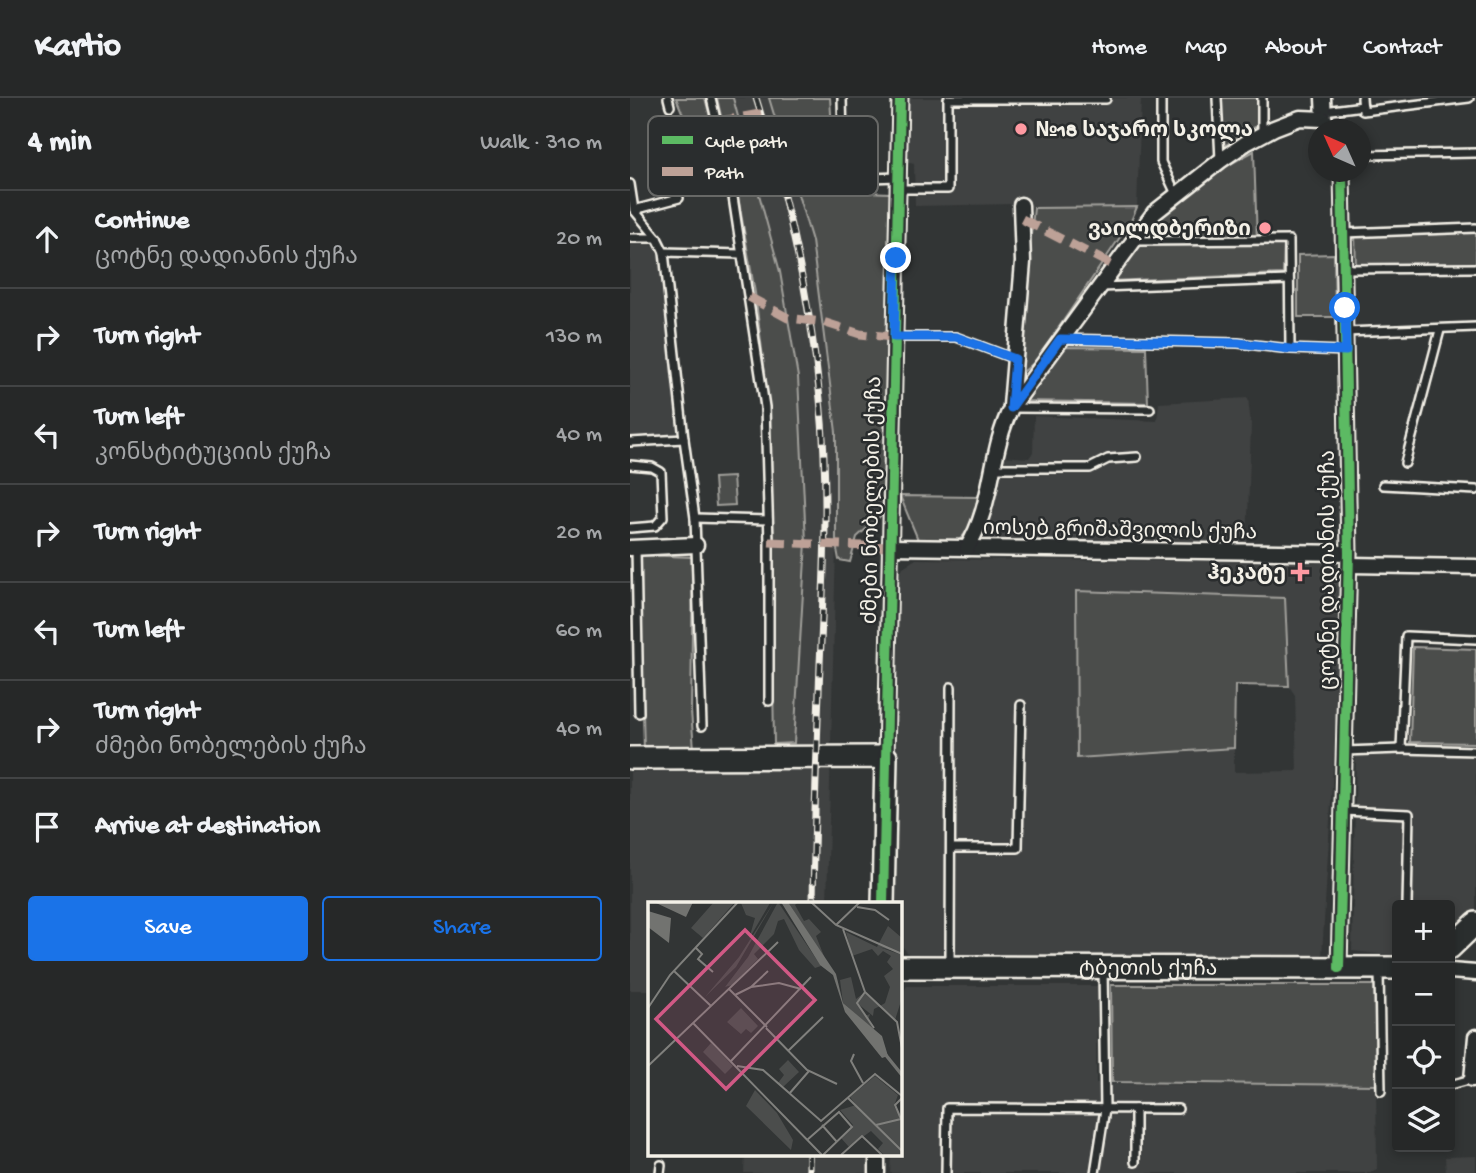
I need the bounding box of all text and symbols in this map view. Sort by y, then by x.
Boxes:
text: Kartio [35,29,121,67]
text: Home [1091,34,1147,63]
text: Map [1185,34,1227,63]
text: About [1265,34,1325,63]
text: Contact [1363,34,1441,63]
legend [648,116,878,196]
place label: №18 საჯარო სკოლა [1035,119,1253,145]
north arrow [1308,119,1371,182]
marker: №18 საჯარო სკოლა [1013,121,1029,137]
text: 4 min [28,126,91,161]
text: Walk · 310 m [480,130,602,157]
text: Cycle path [705,132,787,155]
text: Path [704,163,744,186]
text: Continue [95,207,189,238]
place label: ვაილდბერიზი [1088,218,1251,244]
icon: ahead [28,220,66,258]
marker: ვაილდბერიზი [1257,220,1273,236]
text: 20 m [556,226,602,253]
route end [880,242,911,273]
text: ცოტნე დადიანის ქუჩა [95,245,358,272]
route start [1329,292,1360,323]
icon: right [28,318,66,356]
text: Turn right [95,322,199,353]
text: 130 m [546,324,602,351]
street label: ძმები ნობელების ქუჩა [859,376,889,624]
text: Turn left [95,403,183,434]
icon: left [28,416,66,454]
text: 40 m [556,422,602,449]
text: კონსტიტუციის ქუჩა [95,441,331,468]
street label: ცოტნე დადიანის ქუჩა [1317,450,1343,690]
icon: right [28,514,66,552]
street label: იოსებ გრიშაშვილის ქუჩა [982,517,1257,547]
text: Turn right [95,518,199,549]
text: 20 m [556,520,602,547]
place label: ჰეკატე [1207,563,1286,588]
marker: ჰეკატე [1292,564,1308,580]
icon: left [28,612,66,650]
text: Turn left [95,616,183,647]
text: 60 m [556,618,602,645]
text: Turn right [95,697,199,728]
icon: right [28,710,66,748]
text: 40 m [556,716,602,743]
text: ძმები ნობელების ქუჩა [95,735,367,762]
icon: arrive [28,808,66,846]
text: Arrive at destination [95,812,320,843]
button: Save [28,896,308,961]
button: Share [322,896,602,961]
map controls [1392,900,1455,1152]
button: + [1392,900,1455,963]
inset map [648,902,901,1156]
street label: ტბეთის ქუჩა [1079,957,1217,984]
button: − [1392,963,1455,1026]
button: locate [1392,1026,1455,1089]
button: layers [1392,1089,1455,1152]

